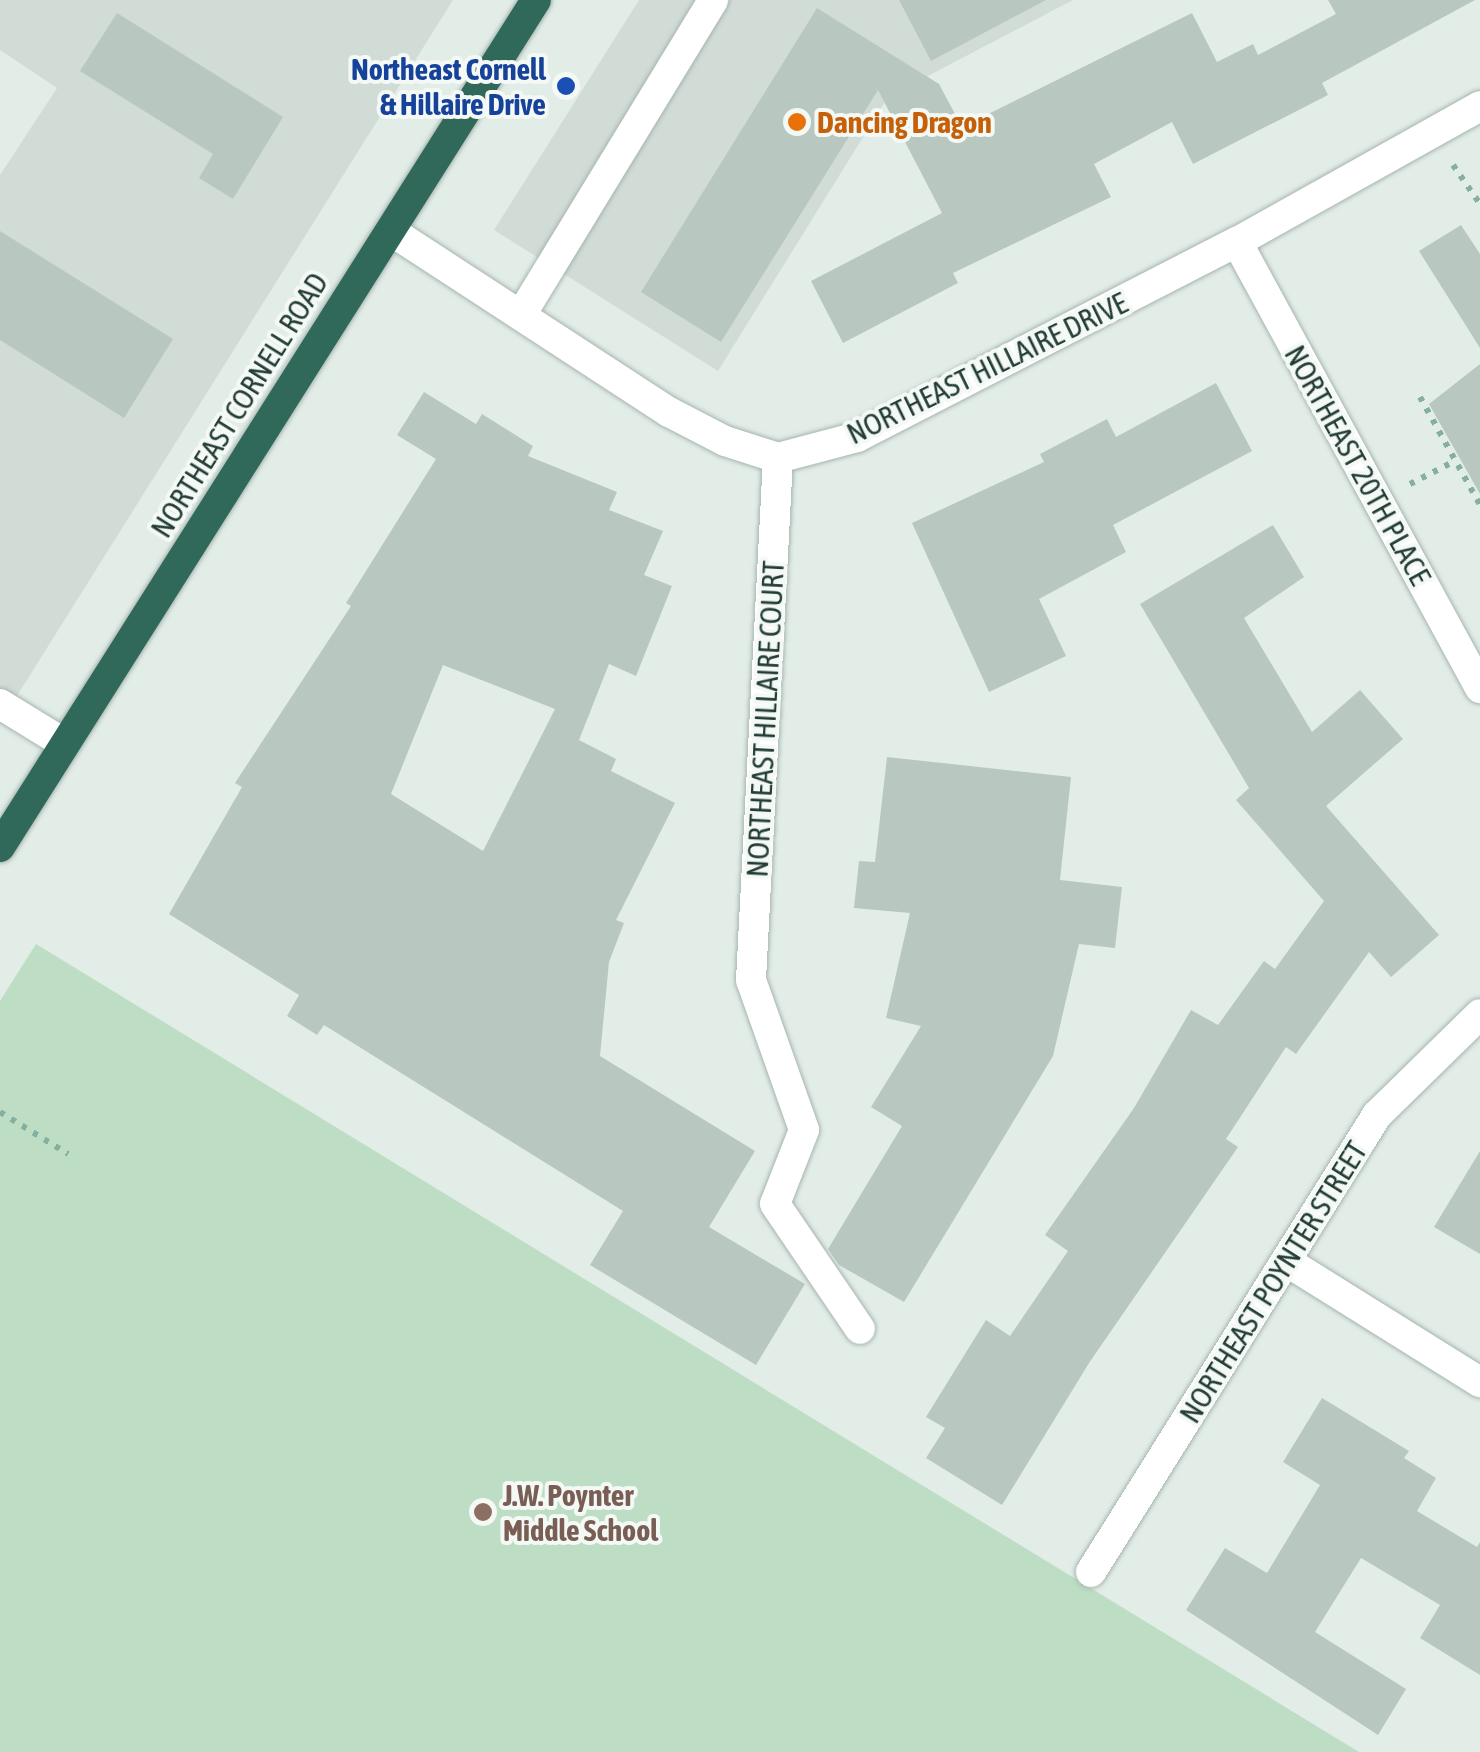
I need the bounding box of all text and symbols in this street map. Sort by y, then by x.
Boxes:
place label: Northeast Cornell & Hillaire Drive [351,51,546,122]
marker: Northeast Cornell & Hillaire Drive [555,75,577,97]
place label: Dancing Dragon [817,104,992,140]
marker: Dancing Dragon [786,111,808,133]
street label: NORTHEAST CORNELL ROAD [143,266,335,544]
street label: NORTHEAST HILLAIRE DRIVE [841,284,1133,452]
street label: NORTHEAST 20TH PLACE [1277,339,1439,591]
street label: NORTHEAST HILLAIRE COURT [739,560,791,878]
street label: NORTHEAST POYNTER STREET [1172,1135,1374,1429]
place label: J.W. Poynter Middle School [503,1477,658,1548]
marker: J.W. Poynter Middle School [472,1501,494,1523]

